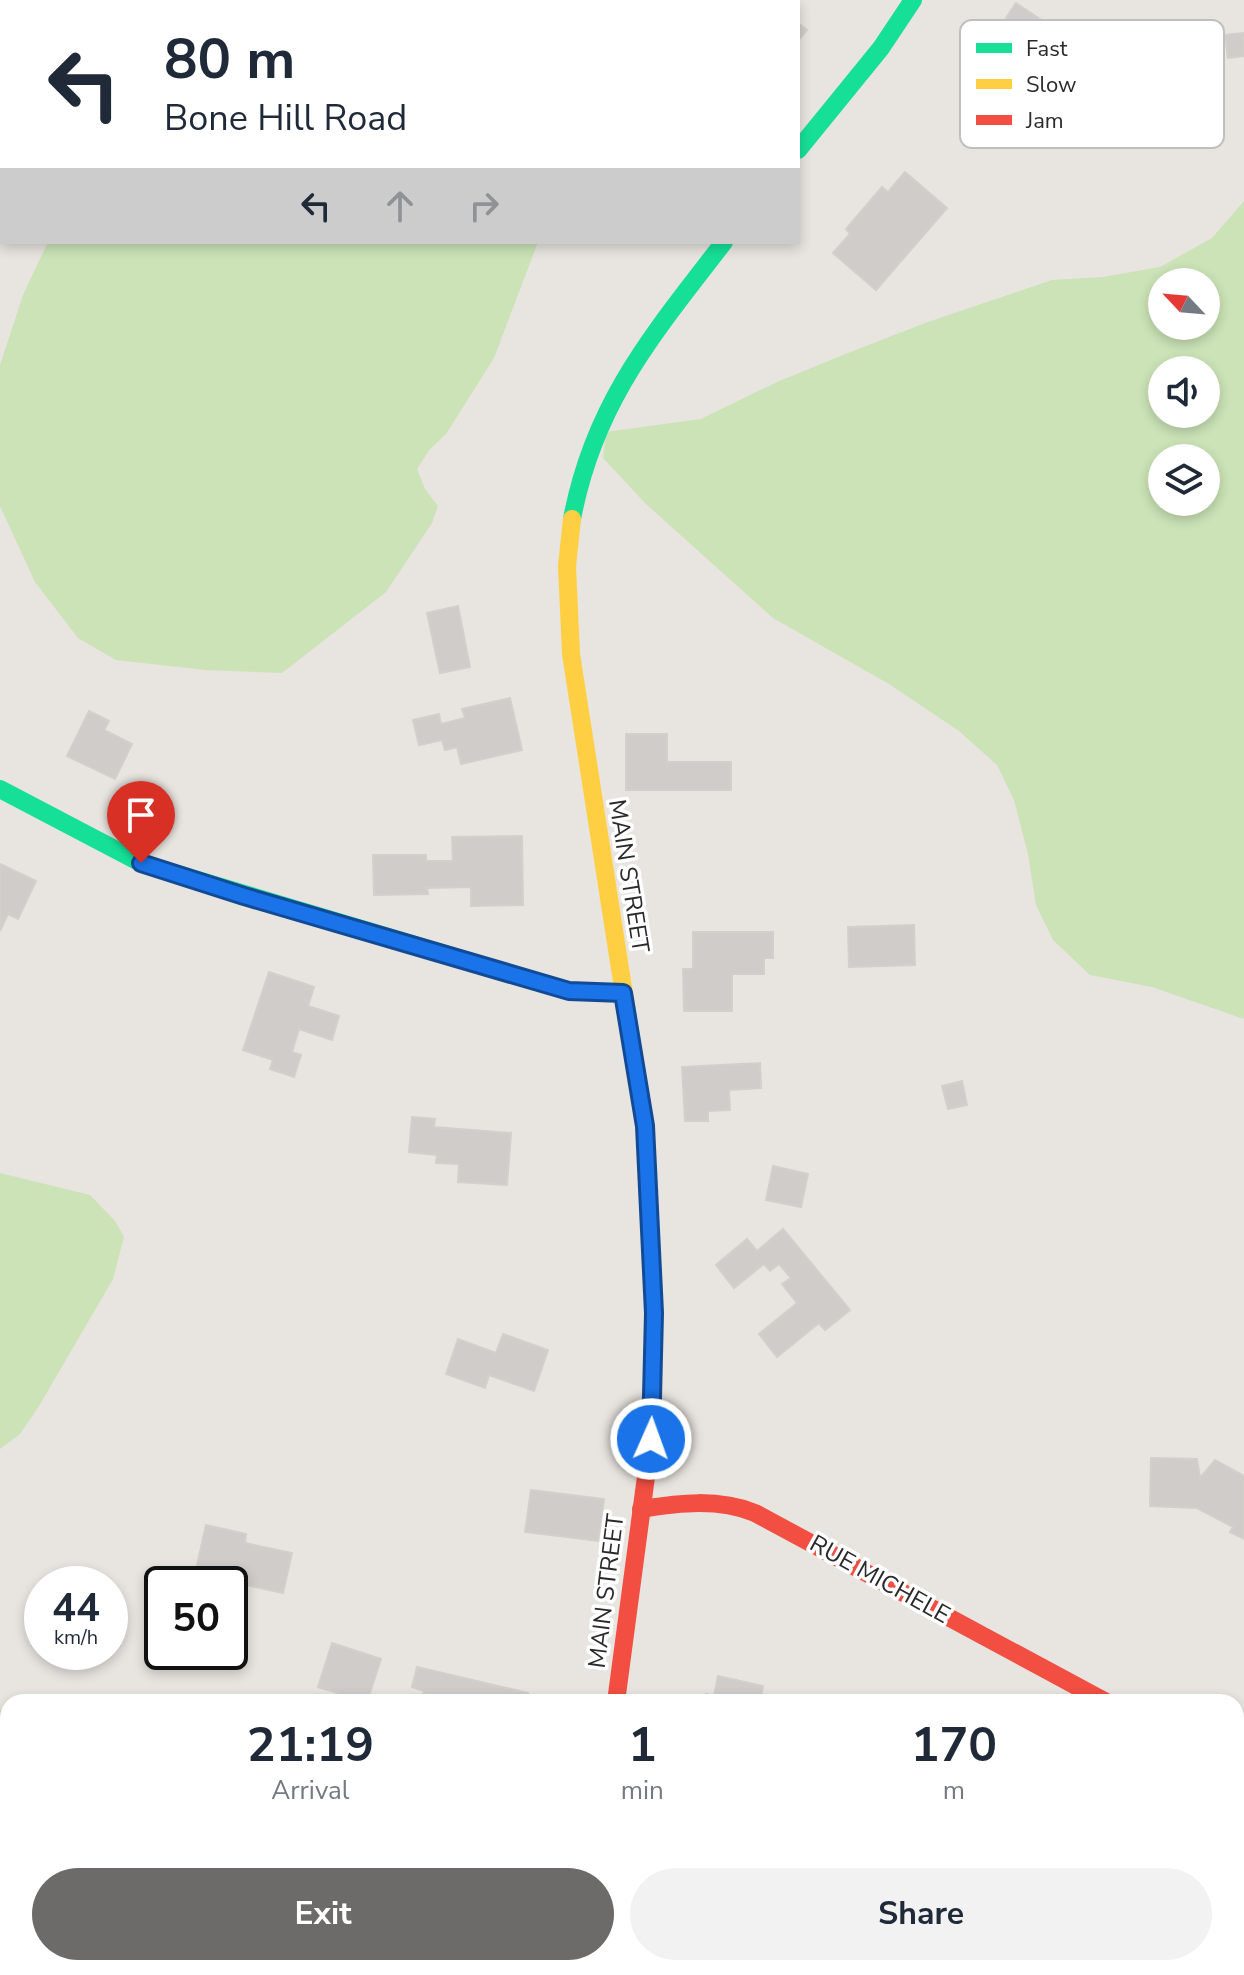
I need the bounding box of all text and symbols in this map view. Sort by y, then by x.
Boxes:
legend [960,20,1224,148]
text: 80 m [164,21,295,98]
icon: left [32,32,136,136]
text: Fast [1026,34,1068,64]
text: Slow [1026,70,1077,100]
text: Bone Hill Road [164,94,407,143]
text: Jam [1025,106,1064,136]
icon: left [294,184,338,228]
icon: ahead [378,184,422,228]
icon: right [462,184,506,228]
north arrow [1148,268,1220,340]
map controls [1148,268,1220,516]
button: sound [1148,356,1220,428]
button: layers [1148,444,1220,516]
pin [107,781,175,863]
icon: arrive [119,793,163,837]
street label: MAIN STREET [601,797,657,956]
position arrow [609,1397,693,1481]
street label: MAIN STREET [581,1512,631,1670]
street label: RUE MICHELE [804,1527,956,1631]
speed limit sign: 50 [144,1566,248,1670]
text: 44 [52,1581,100,1635]
text: km/h [54,1624,98,1651]
text: 21:19 [247,1712,374,1778]
text: 1 [628,1712,657,1778]
text: 170 [911,1712,997,1778]
text: Arrival [271,1773,350,1808]
text: min [621,1773,664,1808]
text: m [943,1773,965,1808]
button: Exit [32,1868,614,1960]
button: Share [630,1868,1212,1960]

